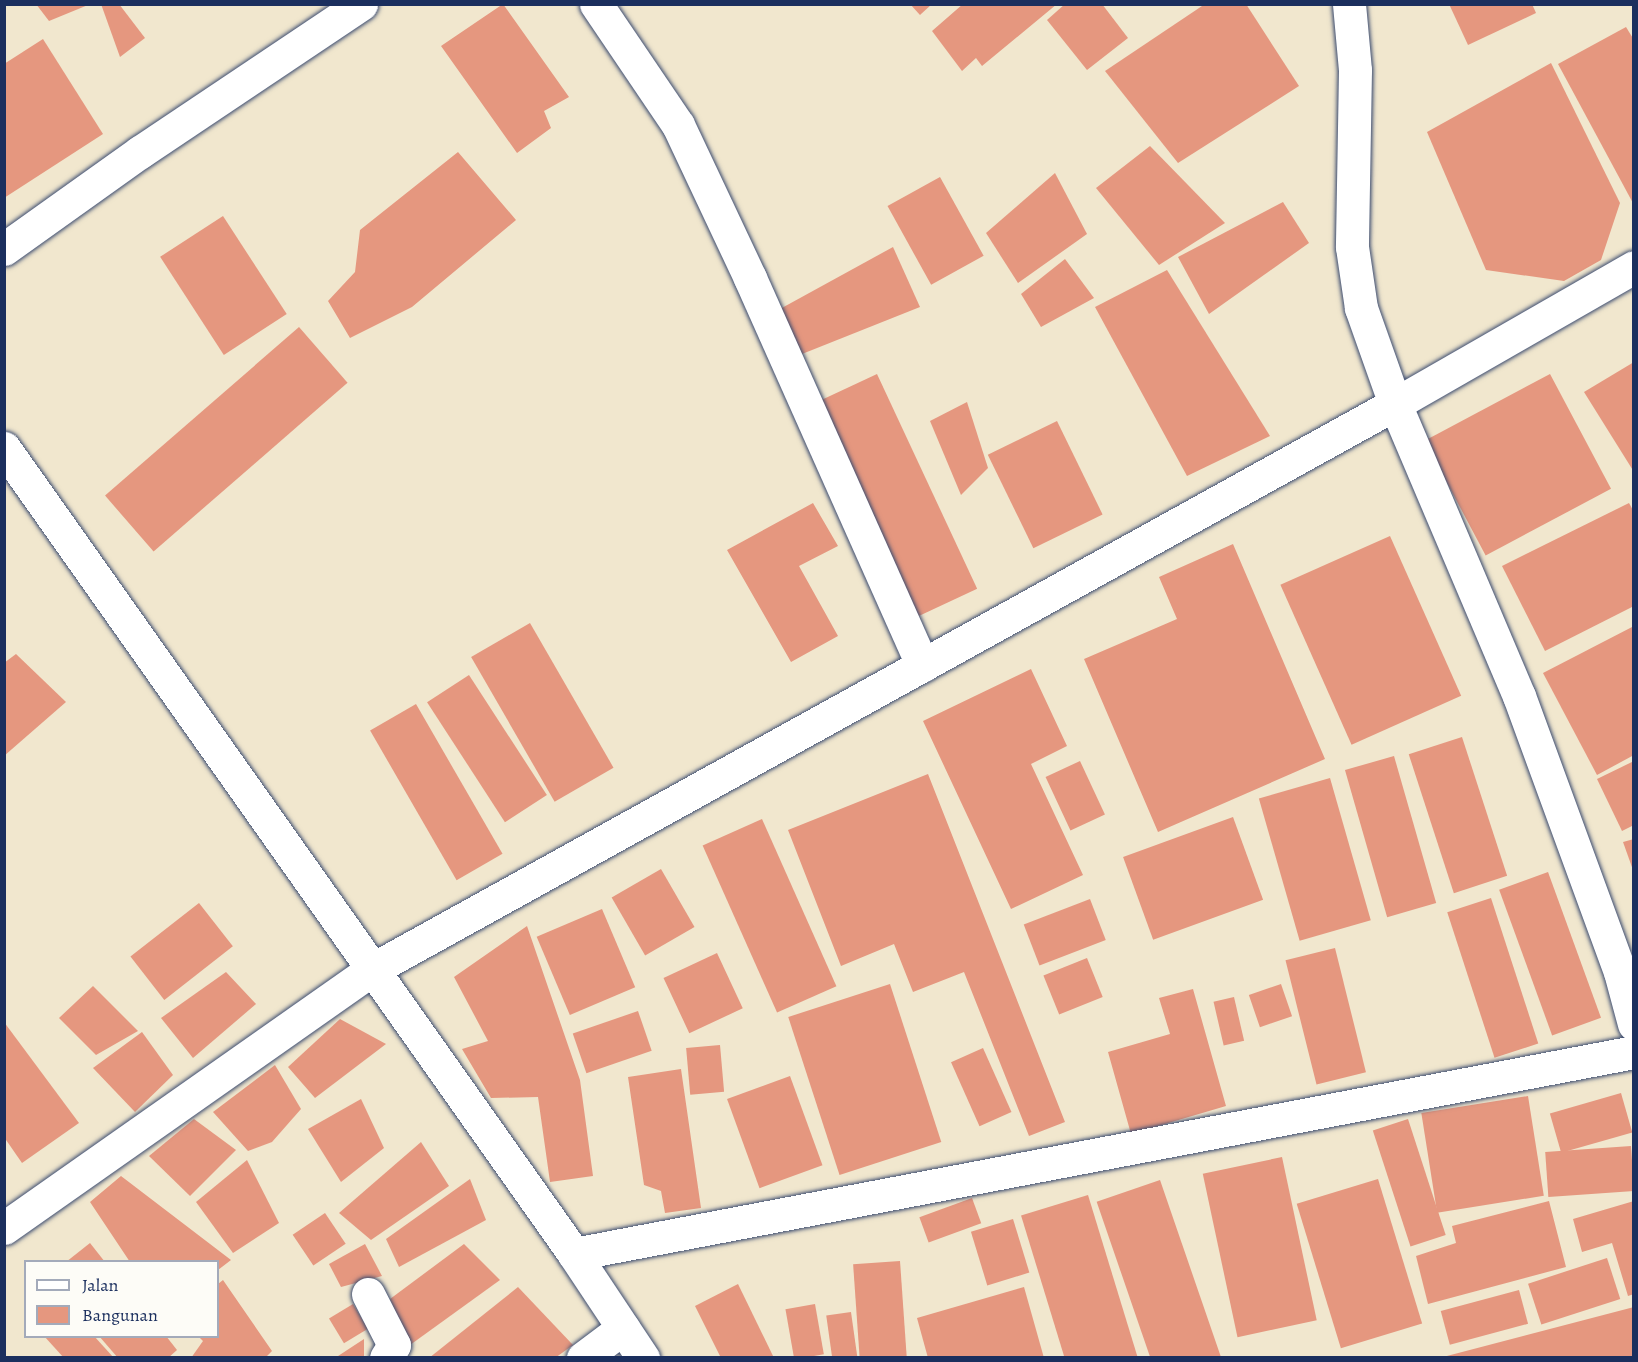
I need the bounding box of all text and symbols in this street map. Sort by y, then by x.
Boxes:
legend [24,1260,219,1338]
text: Jalan [82,1273,118,1297]
text: Bangunan [82,1303,158,1327]

